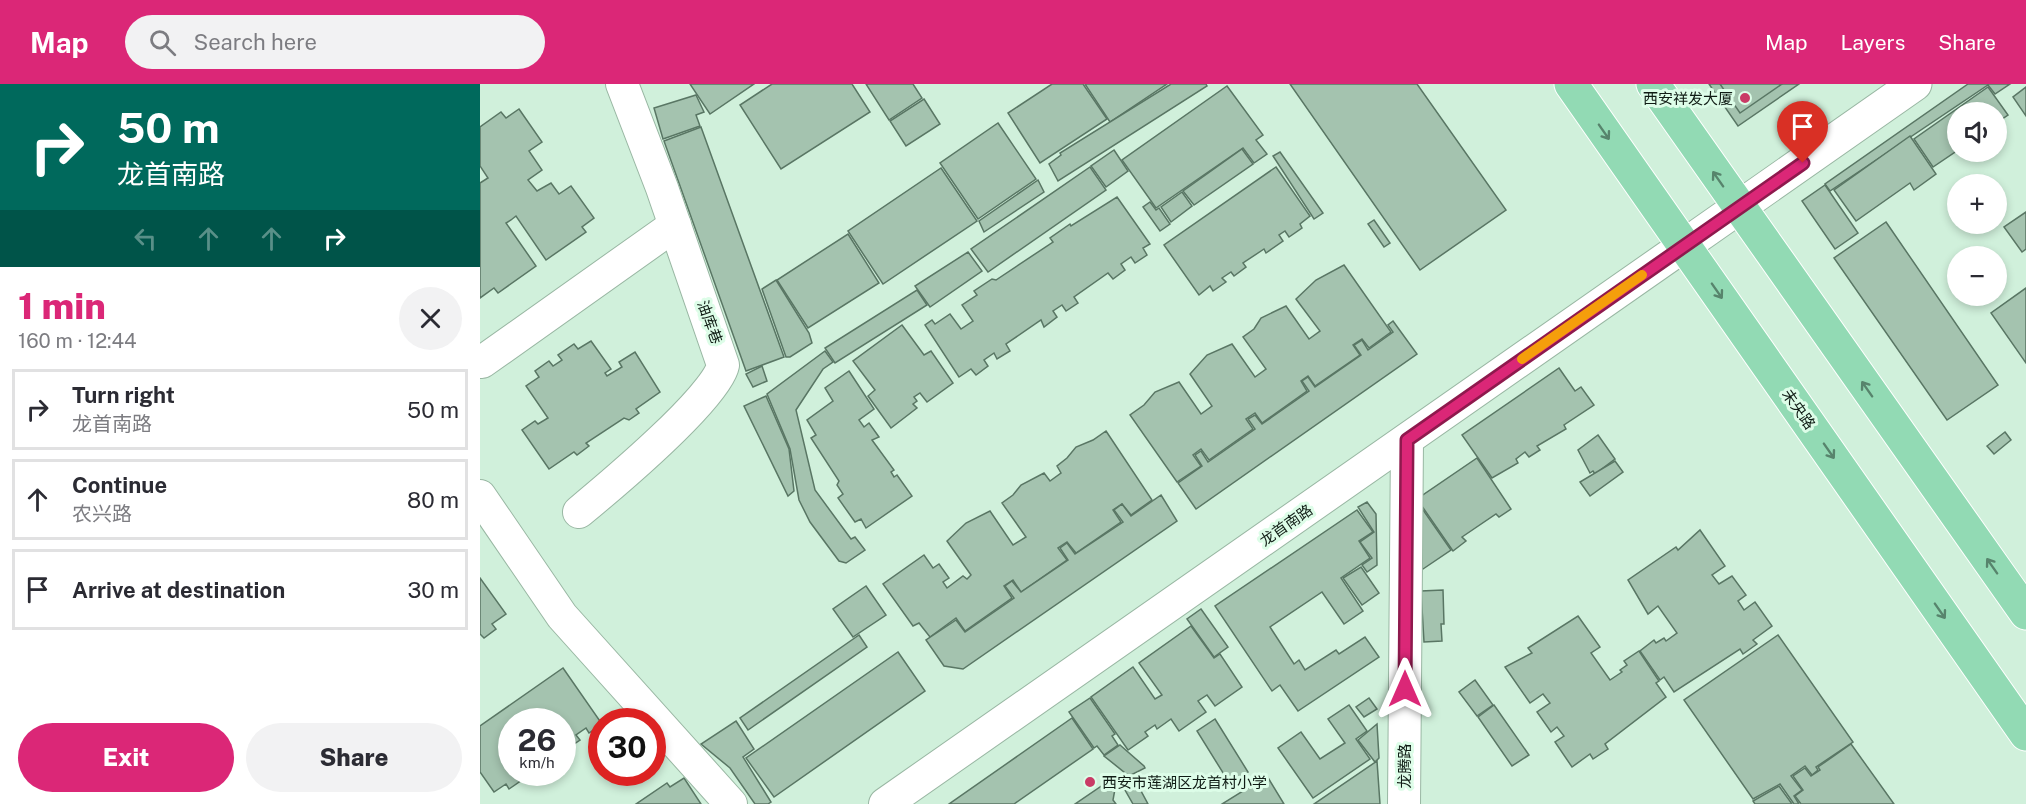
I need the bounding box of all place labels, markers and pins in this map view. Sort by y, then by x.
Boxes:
place label: 西安祥发大厦 [1643,90,1733,107]
marker: 西安祥发大厦 [1738,91,1752,105]
pin [1777,101,1828,163]
place label: 西安市莲湖区龙首村小学 [1102,774,1267,791]
marker: 西安市莲湖区龙首村小学 [1083,775,1097,789]

